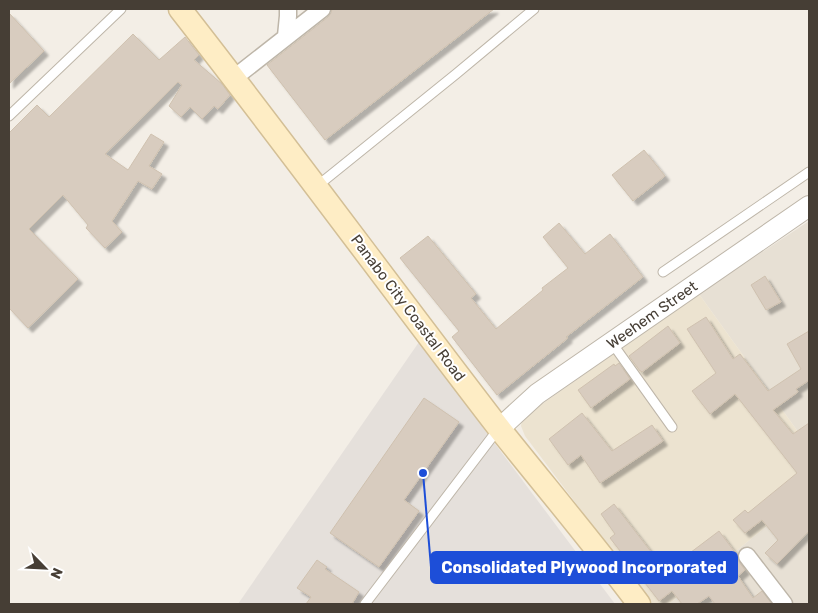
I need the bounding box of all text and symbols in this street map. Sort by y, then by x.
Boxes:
street label: Panabo City Coastal Road [347,231,469,385]
street label: Weehem Street [603,277,701,353]
north arrow [20,543,70,593]
callout: Consolidated Plywood Incorporated [431,552,737,583]
text: Consolidated Plywood Incorporated [441,558,727,577]
text: N [47,565,66,581]

